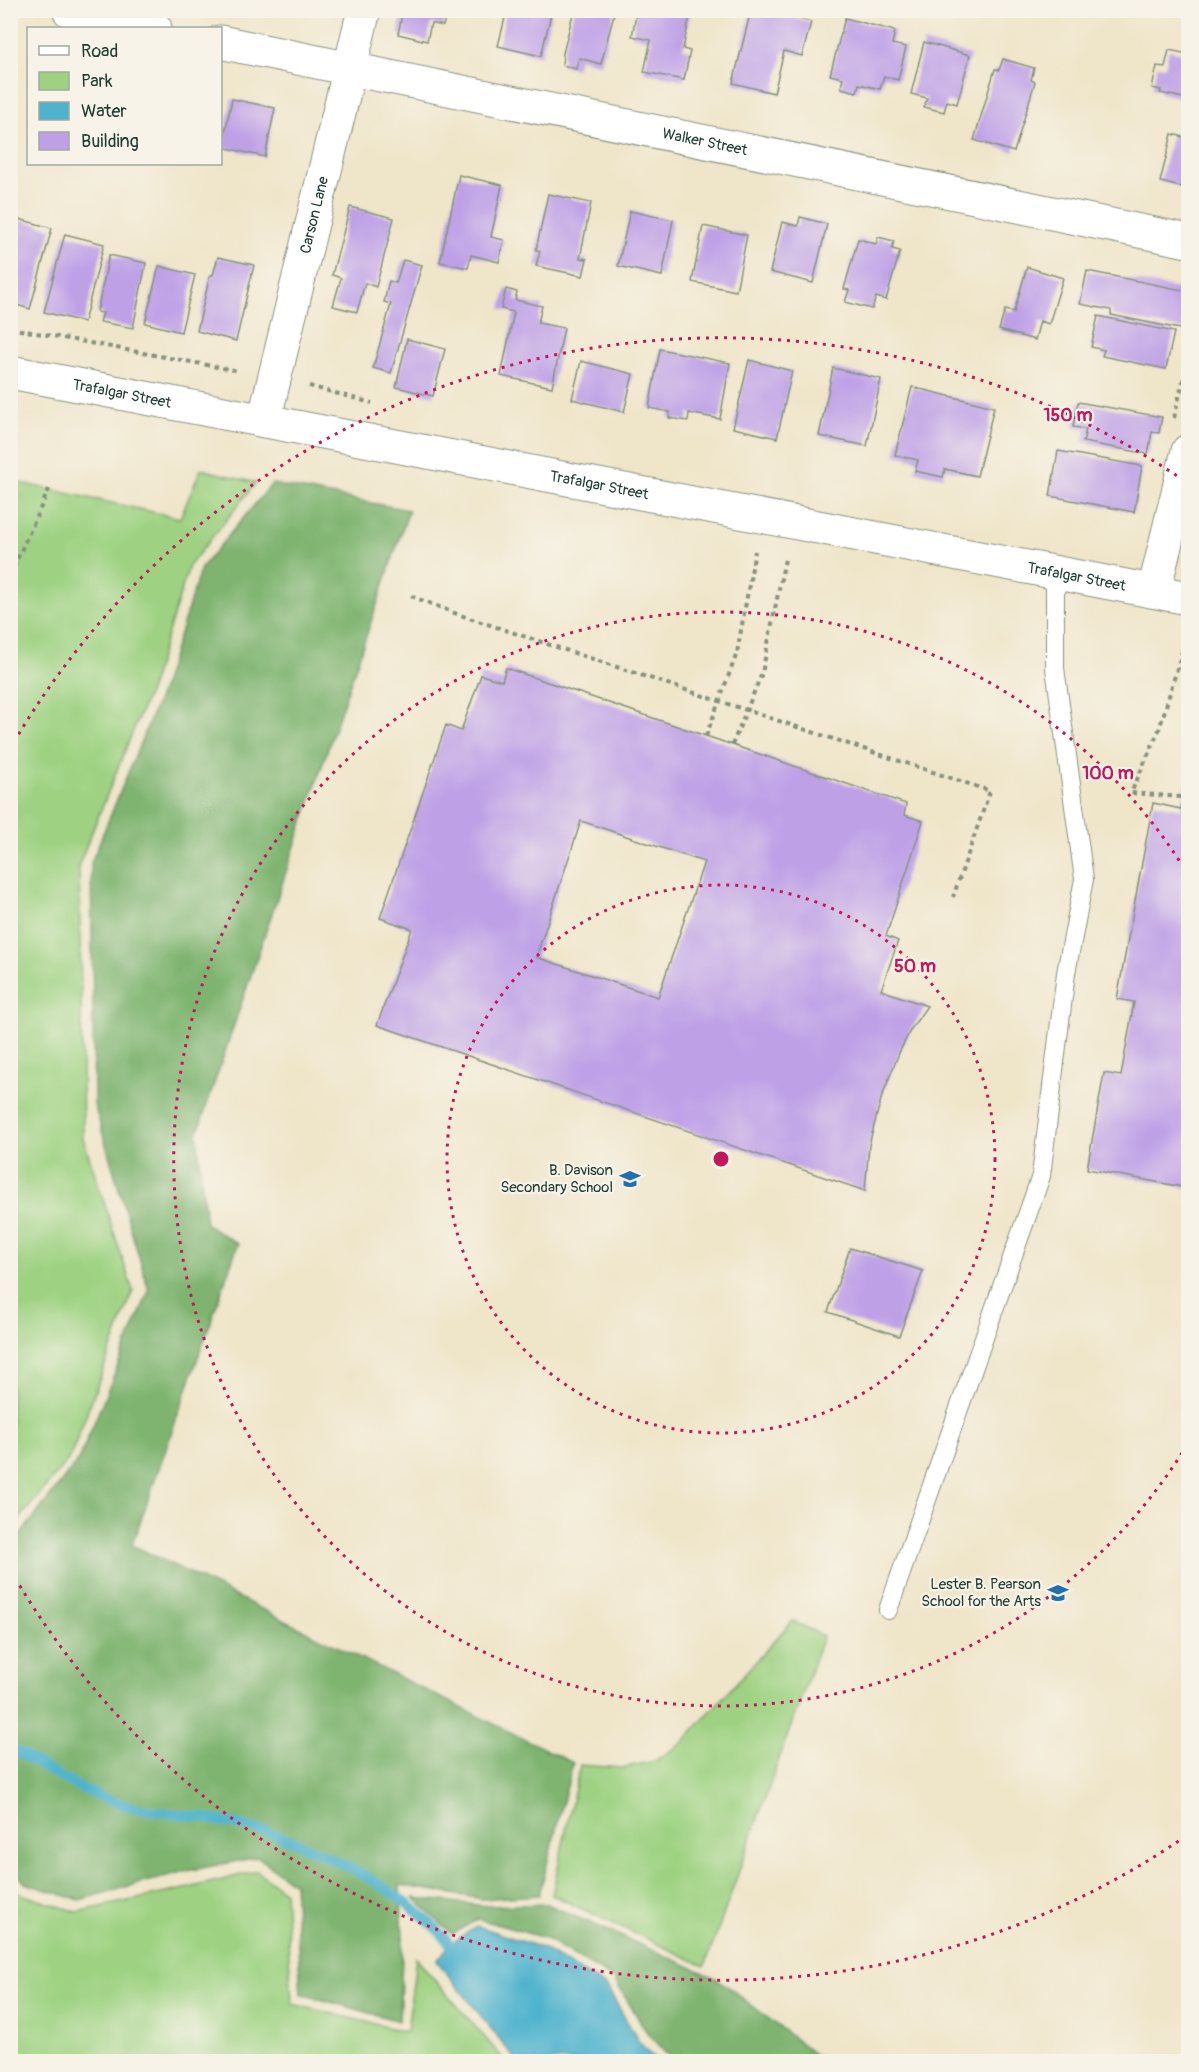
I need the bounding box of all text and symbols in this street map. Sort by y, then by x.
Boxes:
legend [27,27,222,165]
text: Road [81,40,118,63]
text: Park [81,70,113,93]
text: Water [81,100,127,123]
street label: Walker Street [661,124,750,160]
text: Building [81,130,139,153]
street label: Carson Lane [296,174,333,256]
street label: Trafalgar Street [71,375,174,412]
text: 150 m [1044,404,1093,427]
street label: Trafalgar Street [548,466,651,504]
street label: Trafalgar Street [1026,558,1128,596]
text: 100 m [1082,762,1134,785]
text: 50 m [894,955,936,978]
centre of rings [711,1149,731,1169]
place label: B. Davison Secondary School [500,1161,613,1197]
school or university icon: B. Davison Secondary School [618,1167,642,1191]
place label: Lester B. Pearson School for the Arts [921,1575,1041,1611]
school or university icon: Lester B. Pearson School for the Arts [1046,1581,1070,1605]

